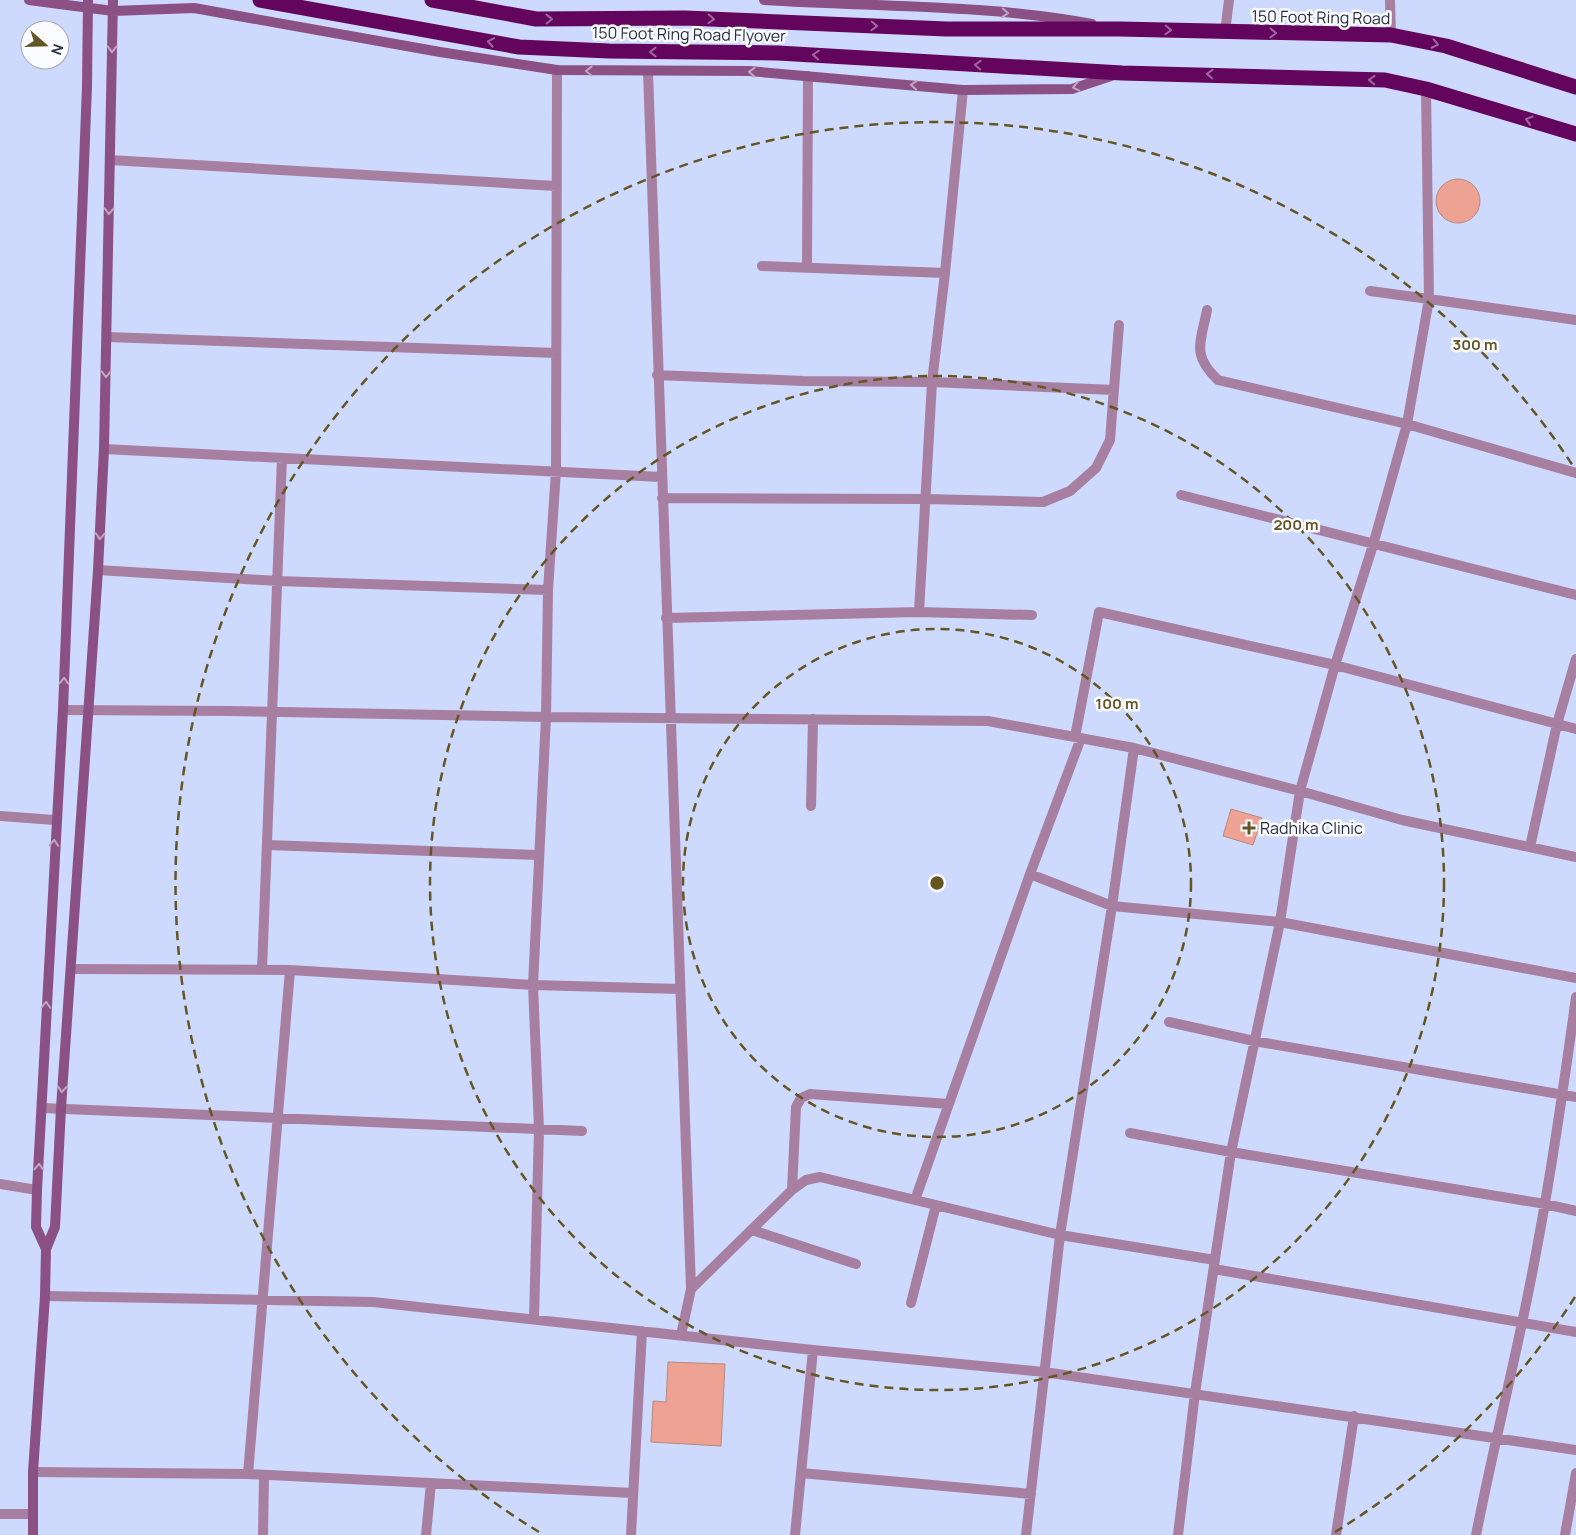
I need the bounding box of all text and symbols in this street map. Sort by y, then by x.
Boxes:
street label: 150 Foot Ring Road [1251,5,1391,29]
one-way arrow [1002,8,1010,19]
one-way arrow [546,14,553,24]
one-way arrow [708,14,715,24]
north arrow [20,20,70,70]
street label: 150 Foot Ring Road Flyover [592,21,786,47]
one-way arrow [870,21,878,32]
one-way arrow [1164,25,1172,36]
one-way arrow [1270,28,1278,38]
one-way arrow [487,37,496,48]
one-way arrow [1430,38,1439,49]
text: N [47,42,68,58]
one-way arrow [107,45,117,53]
one-way arrow [649,47,657,57]
one-way arrow [812,50,820,61]
one-way arrow [974,59,982,70]
one-way arrow [585,66,593,76]
one-way arrow [748,66,756,77]
one-way arrow [1206,69,1214,80]
one-way arrow [1368,74,1376,85]
one-way arrow [910,80,918,91]
one-way arrow [1071,81,1080,92]
one-way arrow [1526,115,1534,125]
one-way arrow [104,208,114,215]
text: 300 m [1453,334,1497,355]
one-way arrow [101,370,111,378]
text: 200 m [1273,514,1319,535]
one-way arrow [94,532,105,540]
one-way arrow [59,676,69,684]
text: 100 m [1096,693,1138,714]
place label: Radhika Clinic [1260,817,1363,839]
marker: Radhika Clinic [1242,821,1256,835]
one-way arrow [49,838,60,846]
centre of rings [928,874,946,892]
one-way arrow [41,1001,52,1009]
one-way arrow [57,1085,68,1093]
one-way arrow [33,1163,44,1171]

